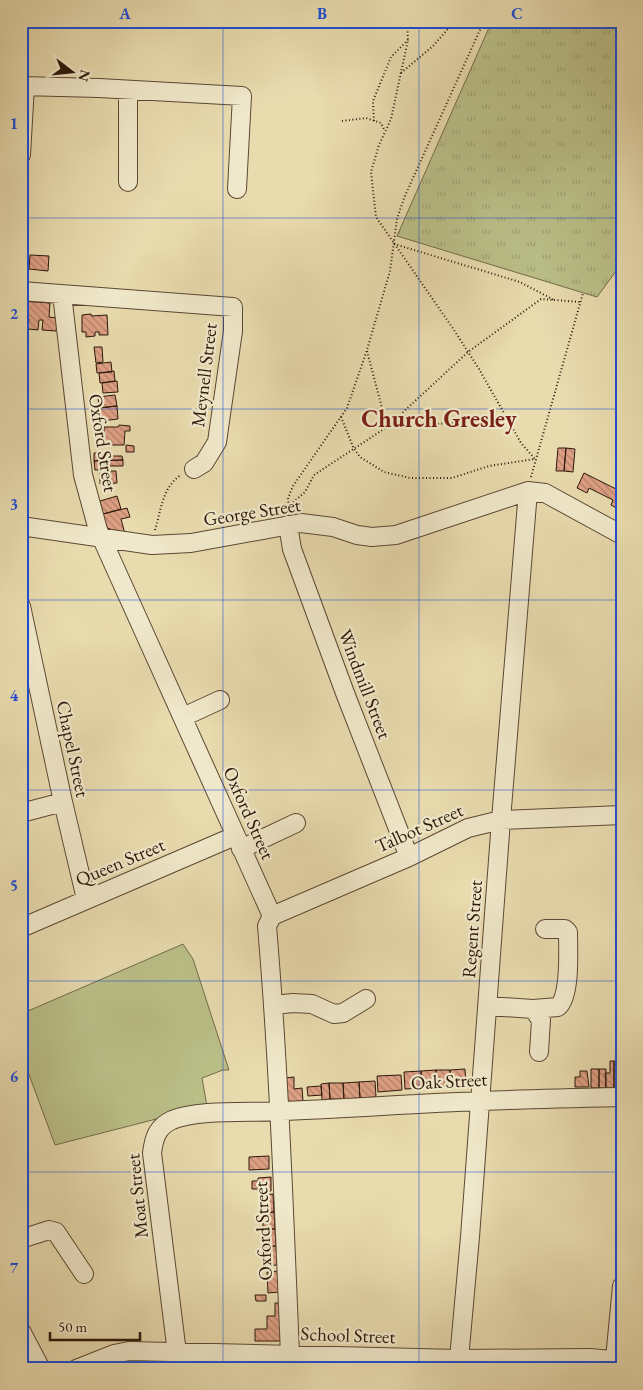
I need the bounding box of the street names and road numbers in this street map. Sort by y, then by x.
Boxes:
street label: Meynell Street [185,322,223,428]
street label: Oxford Street [83,392,123,494]
street label: George Street [202,492,302,532]
street label: Windmill Street [333,626,397,742]
street label: Chapel Street [51,698,95,800]
street label: Oxford Street [217,763,281,863]
street label: Talbot Street [371,798,467,858]
street label: Queen Street [72,832,169,892]
street label: Regent Street [456,879,488,979]
street label: Oak Street [410,1067,488,1095]
street label: Moat Street [120,1152,154,1240]
street label: Oxford Street [248,1181,278,1281]
street label: School Street [300,1321,396,1349]

